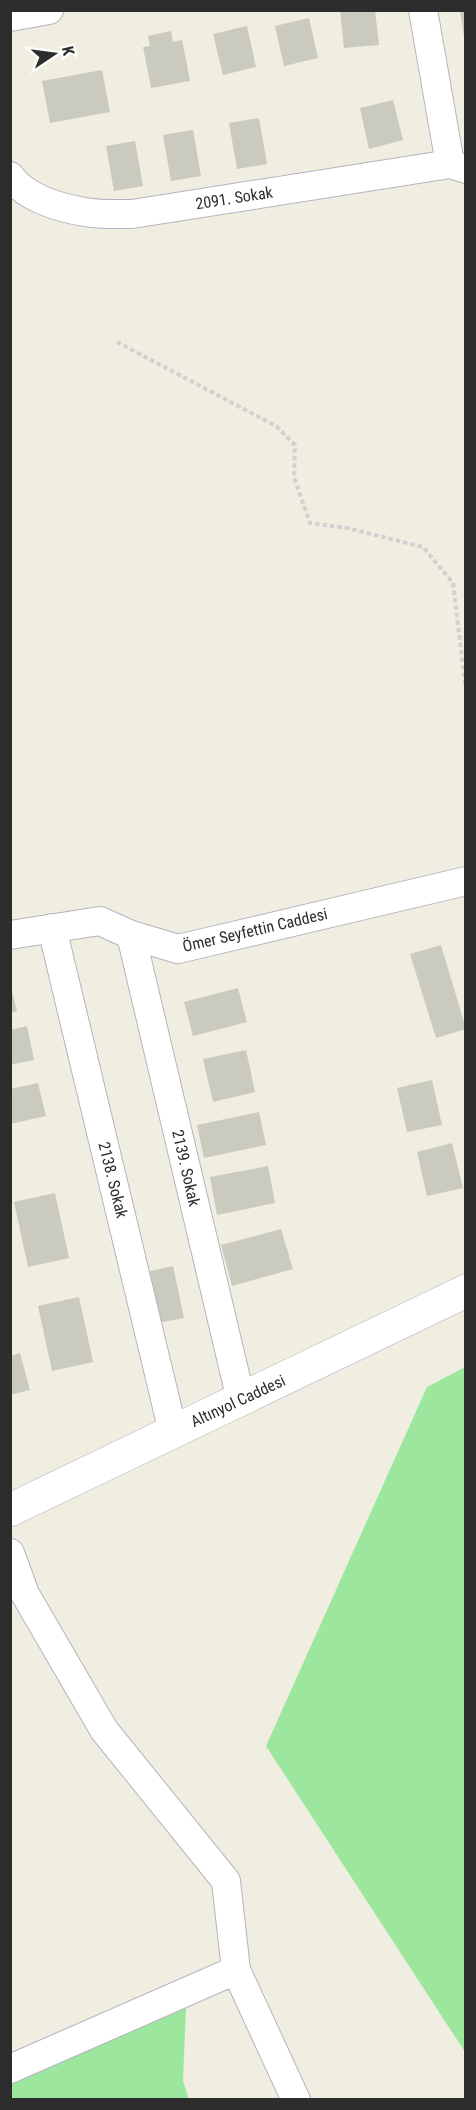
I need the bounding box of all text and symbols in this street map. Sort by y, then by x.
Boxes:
north arrow [24,24,84,84]
text: K [58,44,78,57]
street label: 2091. Sokak [194,182,275,213]
street label: Ömer Seyfettin Caddesi [181,904,329,956]
street label: 2139. Sokak [168,1128,204,1209]
street label: 2138. Sokak [94,1140,132,1221]
street label: Altınyol Caddesi [188,1371,288,1431]

